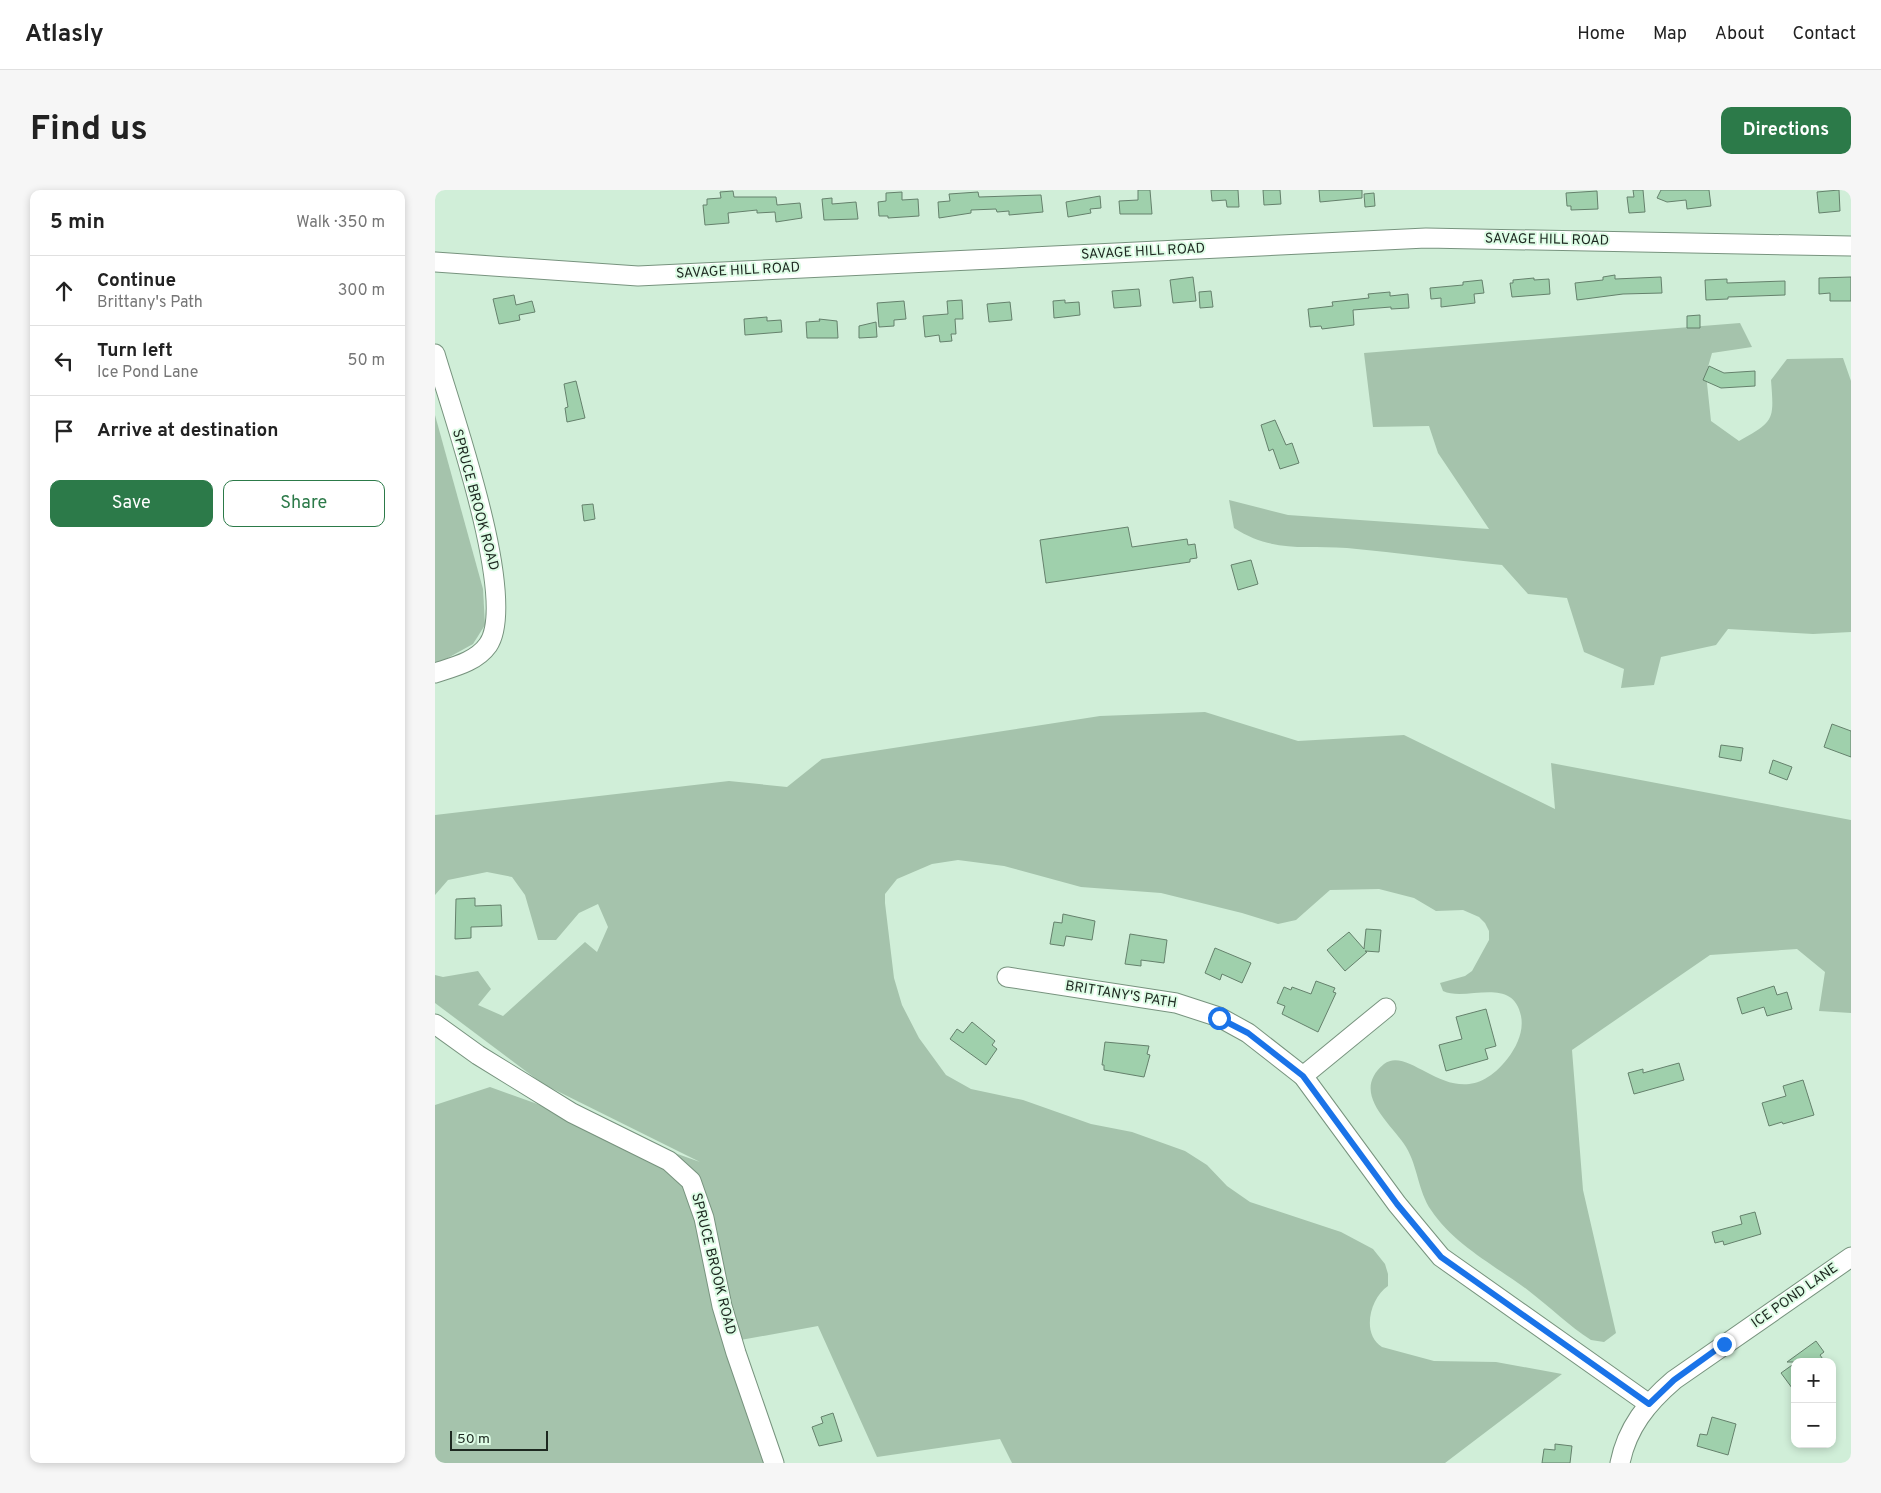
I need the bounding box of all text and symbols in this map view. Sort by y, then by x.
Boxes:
text: Atlasly [25,20,104,50]
text: Home [1577,23,1625,46]
text: Map [1653,23,1687,46]
text: About [1715,23,1764,46]
text: Contact [1792,23,1856,46]
button: Directions [1721,107,1851,154]
text: Find us [30,108,148,152]
text: 5 min [50,209,105,236]
text: Walk · 350 m [296,213,385,233]
street label: SAVAGE HILL ROAD [1485,230,1609,250]
street label: SAVAGE HILL ROAD [1081,240,1205,264]
street label: SAVAGE HILL ROAD [676,259,800,283]
text: Continue [97,269,176,293]
icon: ahead [50,277,78,305]
text: 300 m [338,281,385,301]
text: Brittany's Path [97,293,203,313]
text: Turn left [97,339,173,363]
icon: left [50,347,78,375]
text: 50 m [348,351,385,371]
text: Ice Pond Lane [97,363,198,383]
icon: arrive [50,417,78,445]
text: Arrive at destination [97,419,278,443]
street label: SPRUCE BROOK ROAD [448,427,502,573]
button: Save [50,480,213,527]
button: Share [223,480,385,527]
street label: BRITTANY'S PATH [1064,978,1178,1012]
route start [1208,1007,1231,1030]
street label: SPRUCE BROOK ROAD [687,1191,739,1337]
street label: ICE POND LANE [1748,1260,1842,1332]
route end [1713,1333,1736,1356]
map controls [1791,1358,1836,1448]
button: + [1791,1358,1836,1403]
button: − [1791,1403,1836,1448]
scale bar [450,1428,547,1451]
text: 50 m [457,1431,490,1448]

